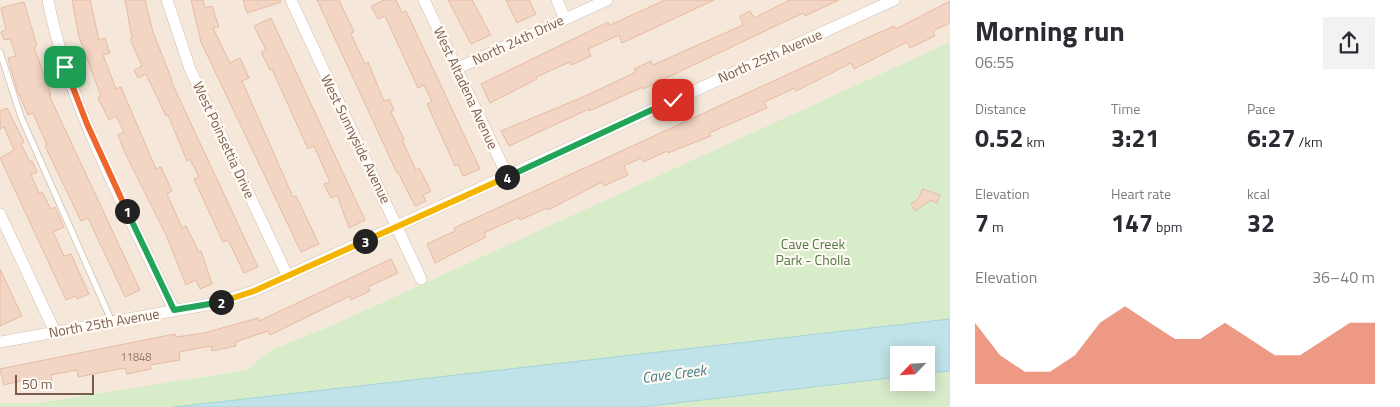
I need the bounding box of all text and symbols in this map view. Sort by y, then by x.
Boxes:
street label: North 24th Drive [469,9,567,70]
text: Morning run [975,9,1125,52]
button: share [1323,17,1375,69]
street label: West Altadena Avenue [429,23,504,153]
street label: North 25th Avenue [714,23,825,88]
pin [44,46,86,88]
text: 06:55 [975,50,1014,74]
icon: arrive [51,53,79,81]
street label: West Sunnyside Avenue [316,71,397,207]
street label: West Poinsettia Drive [188,78,261,202]
pin [652,79,694,121]
icon: check [659,86,687,114]
text: Distance [975,98,1026,119]
text: Time [1111,98,1140,119]
text: Pace [1247,98,1275,119]
text: 0.52 [975,119,1023,157]
text: 3:21 [1111,119,1159,157]
text: 6:27 [1247,119,1295,157]
text: km [1023,131,1045,152]
text: /km [1295,131,1323,152]
pin: 4 [494,164,520,190]
text: 4 [504,167,511,188]
text: Elevation [975,183,1029,204]
text: Heart rate [1111,183,1171,204]
text: kcal [1247,183,1270,204]
pin: 1 [114,198,140,224]
text: 1 [124,201,131,222]
text: 7 [975,204,989,242]
text: 147 [1111,204,1153,242]
text: 32 [1247,204,1275,242]
text: m [989,216,1004,237]
text: bpm [1153,216,1183,237]
pin: 3 [352,228,378,254]
text: 3 [362,231,369,252]
park label: Cave Creek Park - Cholla [775,233,851,270]
text: Elevation [975,265,1037,289]
text: 36–40 m [1312,265,1375,289]
pin: 2 [208,290,234,314]
text: 2 [218,292,225,313]
street label: North 25th Avenue [47,302,161,343]
north arrow [890,346,935,391]
map controls [890,346,935,391]
house number: 11848 [121,349,151,365]
water label: Cave Creek [641,358,710,389]
scale bar [15,372,94,395]
text: 50 m [22,373,52,394]

